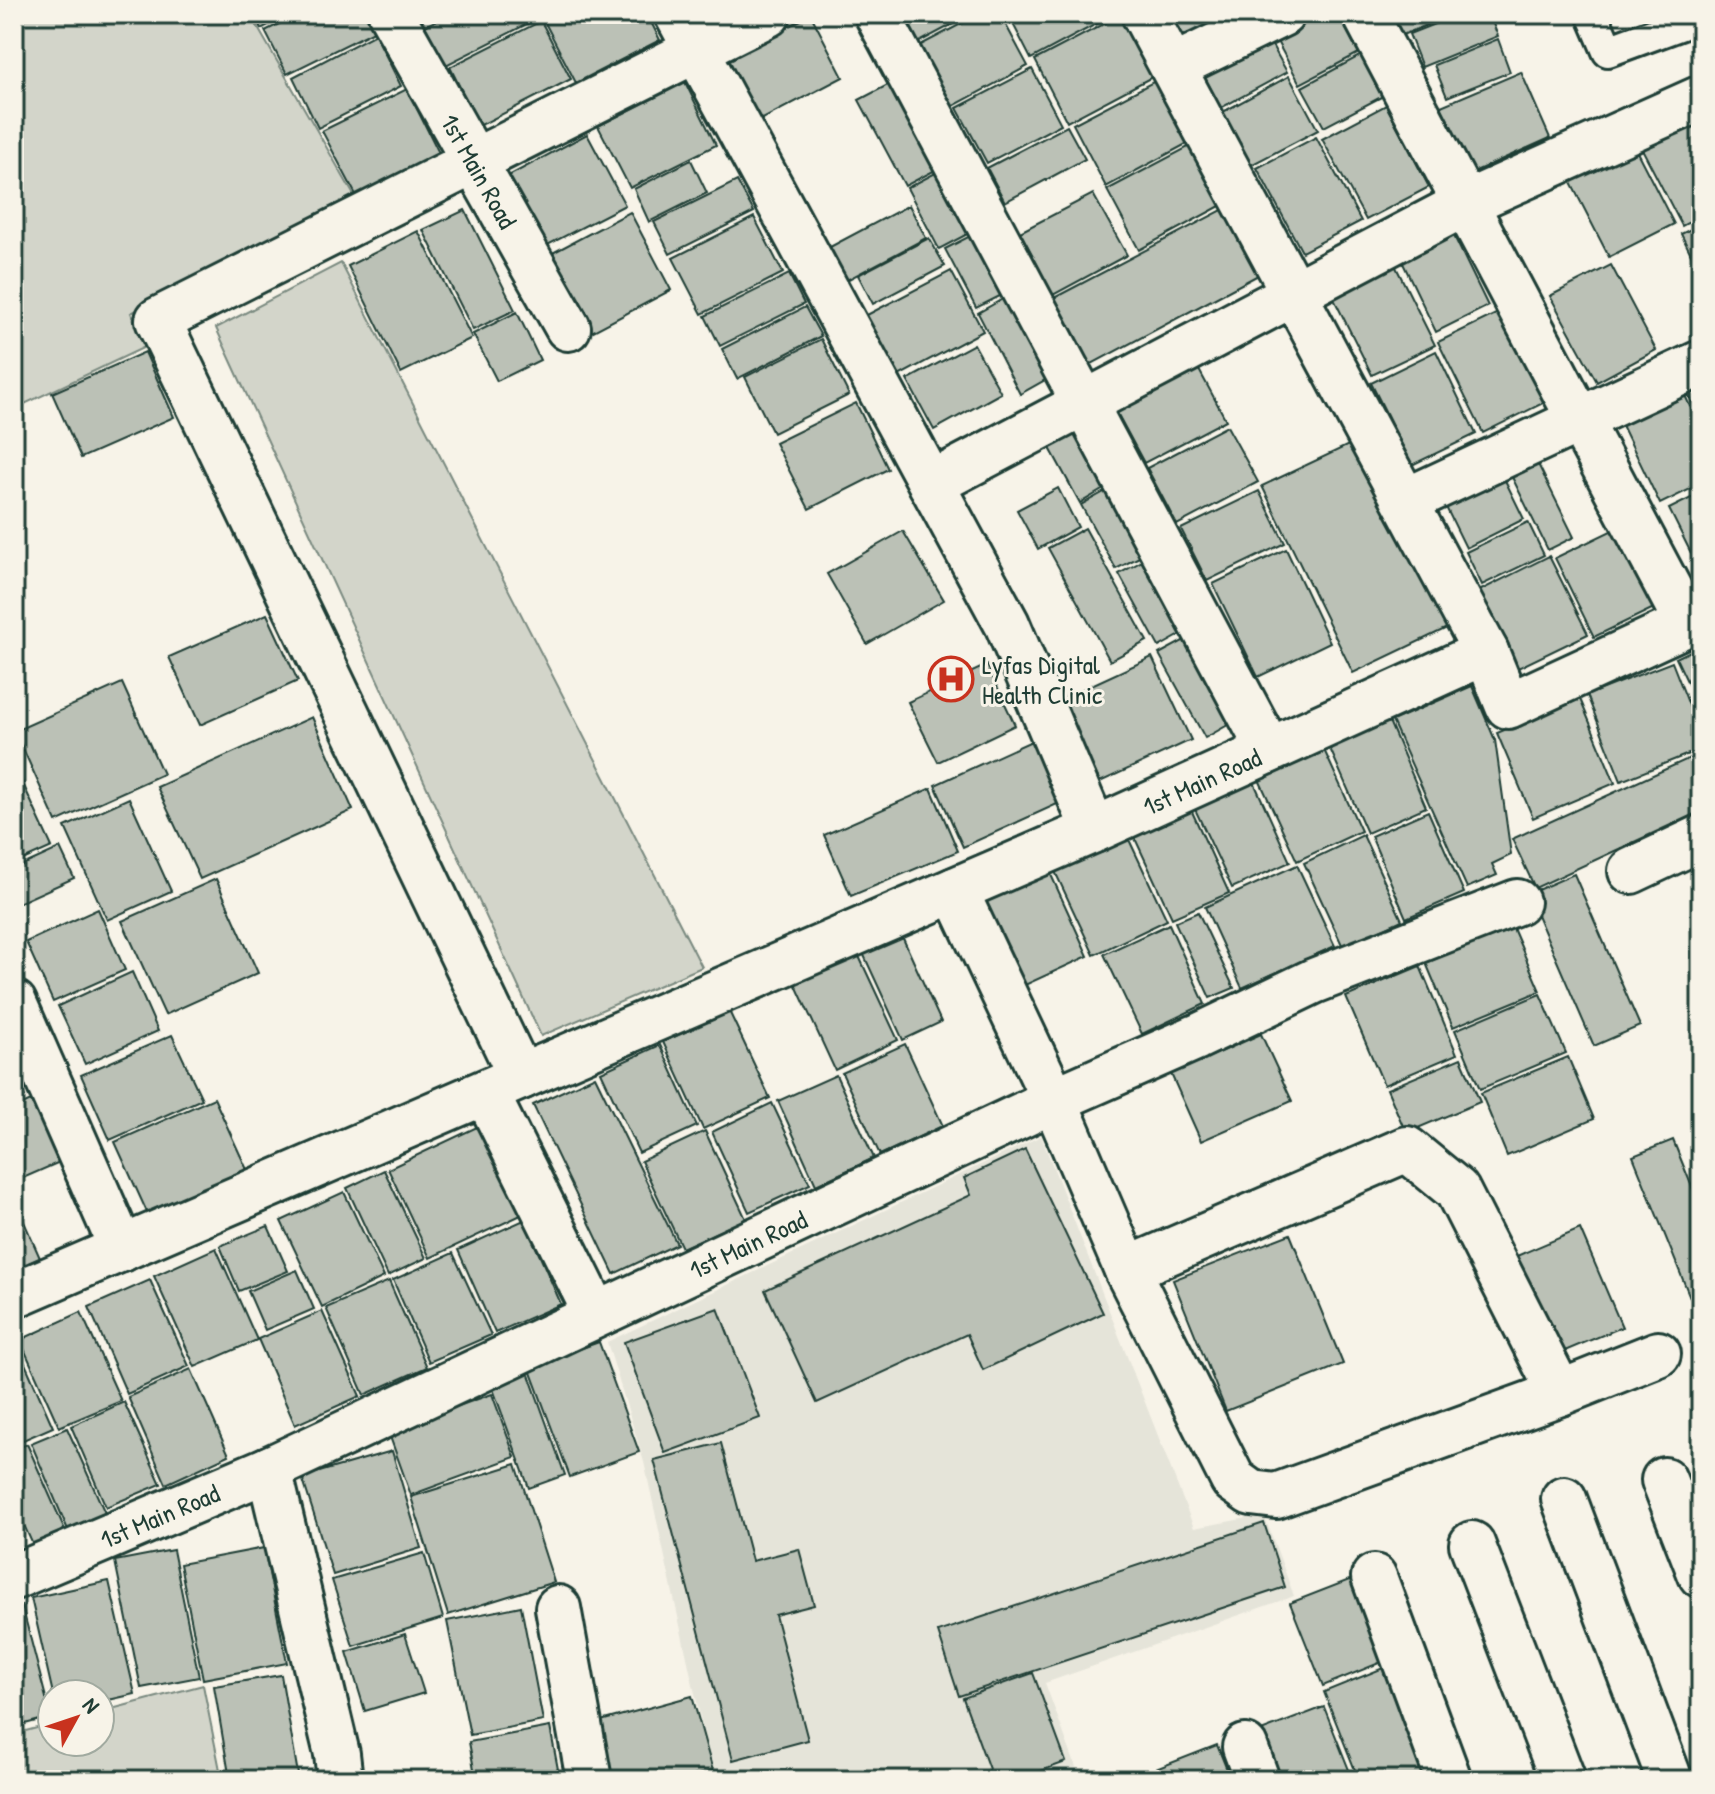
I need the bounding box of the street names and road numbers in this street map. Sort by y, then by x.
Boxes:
street label: 1st Main Road [433,107,526,234]
street label: 1st Main Road [1137,739,1266,823]
street label: 1st Main Road [683,1201,812,1287]
street label: 1st Main Road [95,1475,224,1556]

